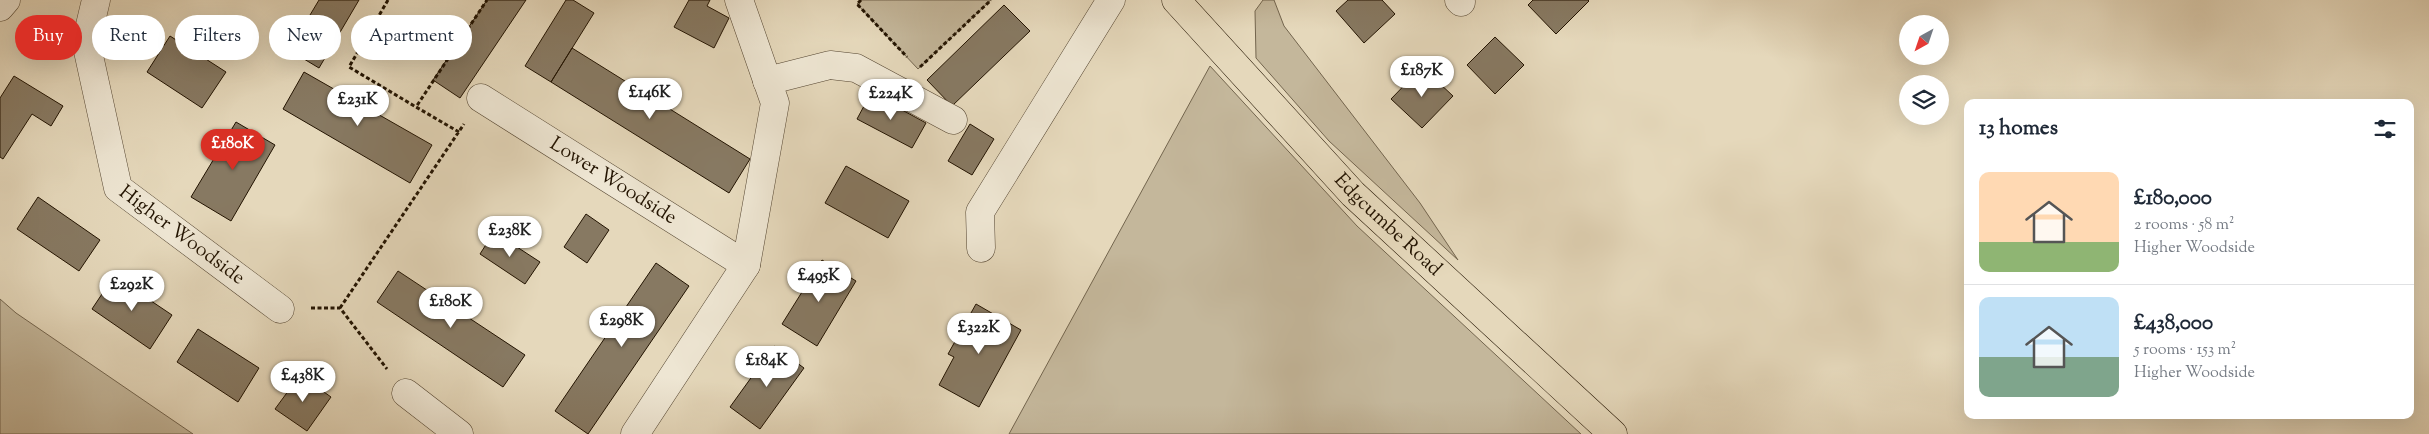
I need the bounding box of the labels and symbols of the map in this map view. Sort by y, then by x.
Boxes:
north arrow [1899,15,1949,65]
pin: £187K [1387,56,1457,98]
pin: £146K [615,78,685,120]
pin: £224K [856,78,926,121]
pin: £231K [323,84,393,127]
pin: £180K [198,128,268,171]
street label: Lower Woodside [544,130,682,232]
street label: Edgcumbe Road [1327,167,1448,283]
street label: Higher Woodside [112,179,251,292]
pin: £238K [475,216,545,258]
pin: £495K [784,260,854,303]
pin: £292K [97,270,167,312]
pin: £180K [416,286,486,329]
pin: £298K [587,306,657,348]
pin: £322K [944,312,1014,355]
pin: £184K [732,346,802,388]
pin: £438K [268,360,338,403]

